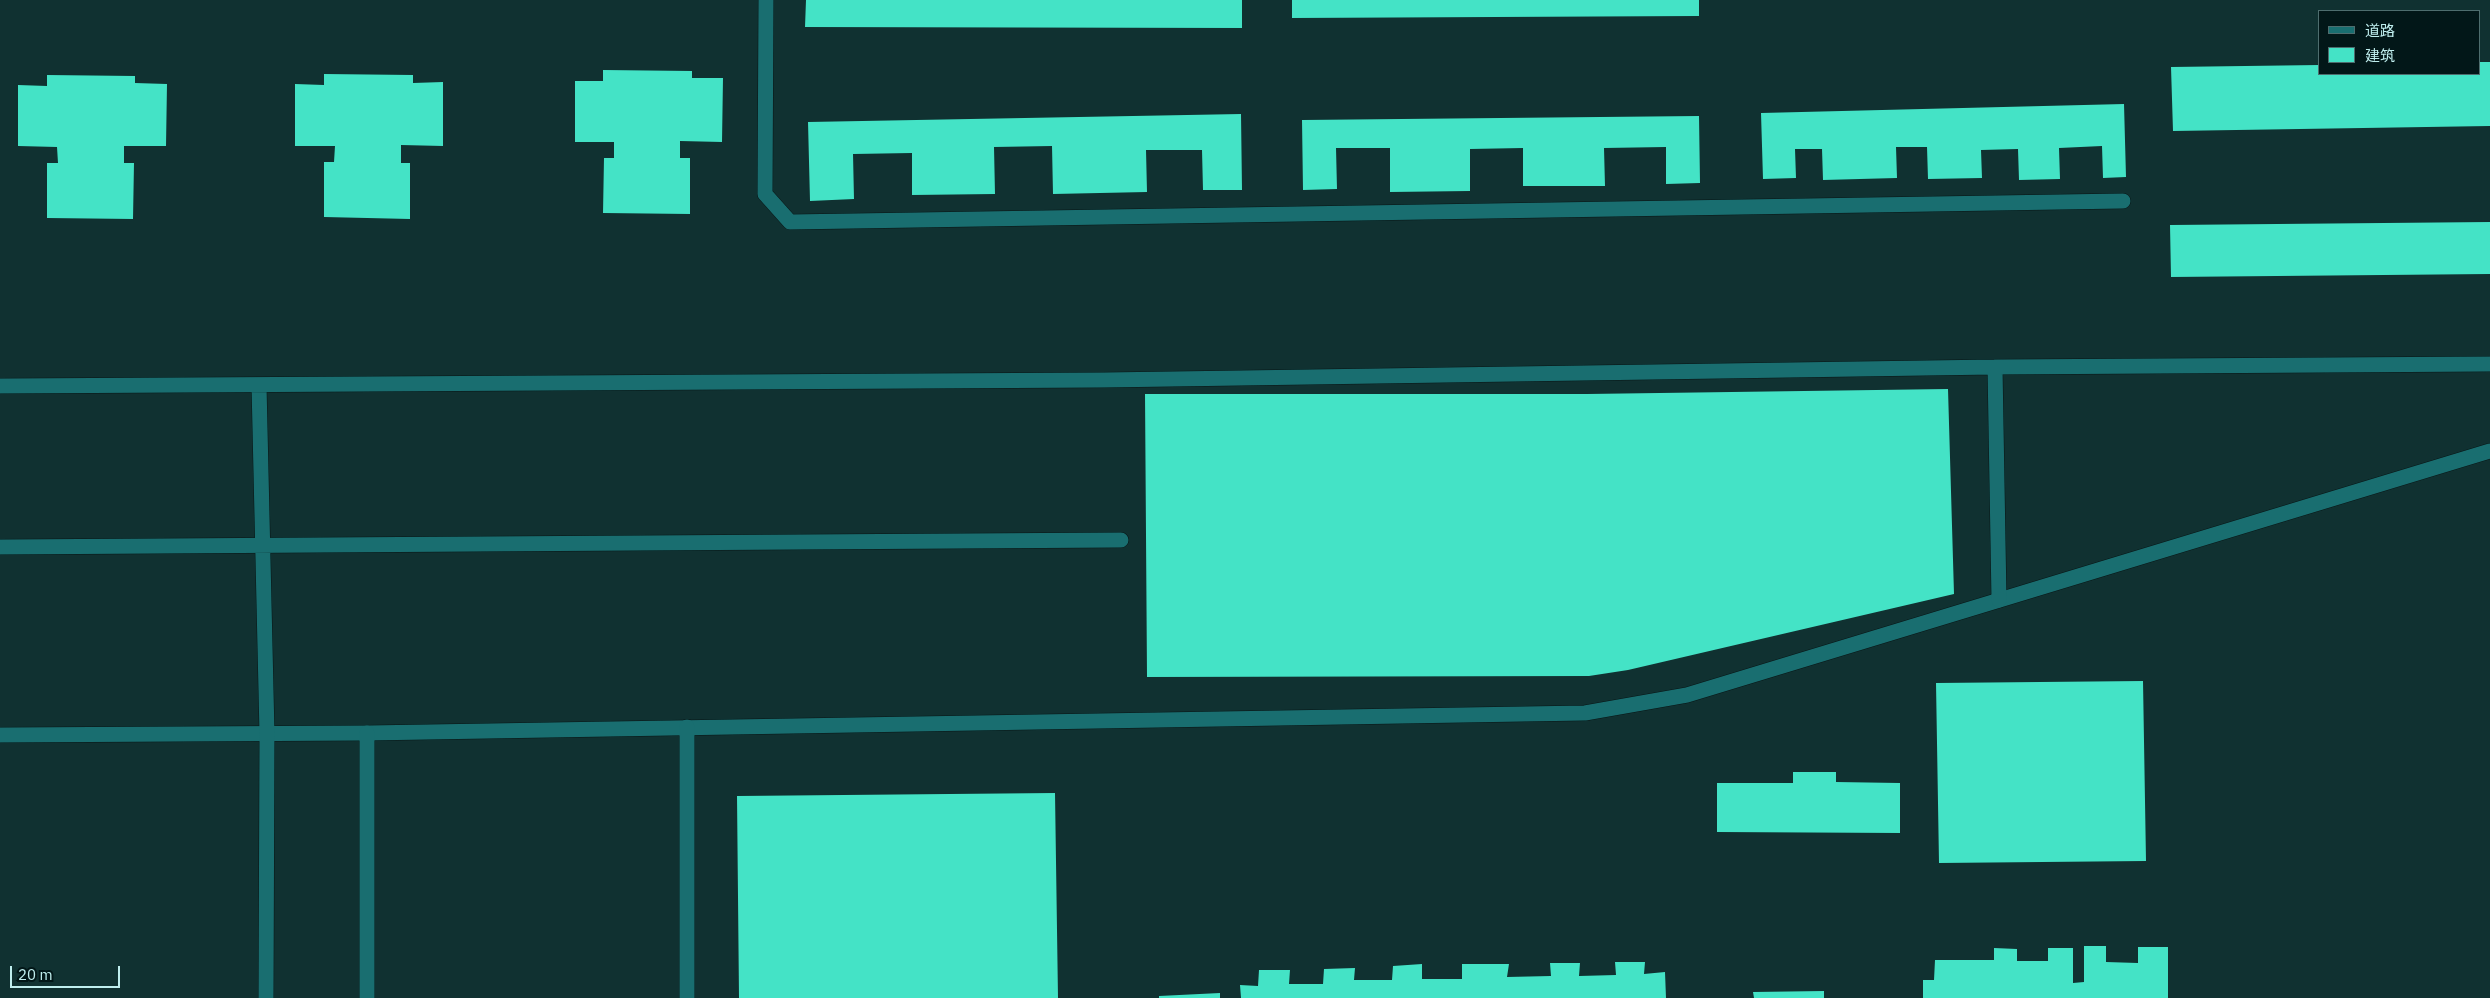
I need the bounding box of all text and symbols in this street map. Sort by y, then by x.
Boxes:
legend [2318,10,2480,75]
text: 道路 [2365,21,2395,40]
text: 建筑 [2365,46,2395,65]
scale bar [12,956,122,988]
text: 20 m [18,965,53,984]

